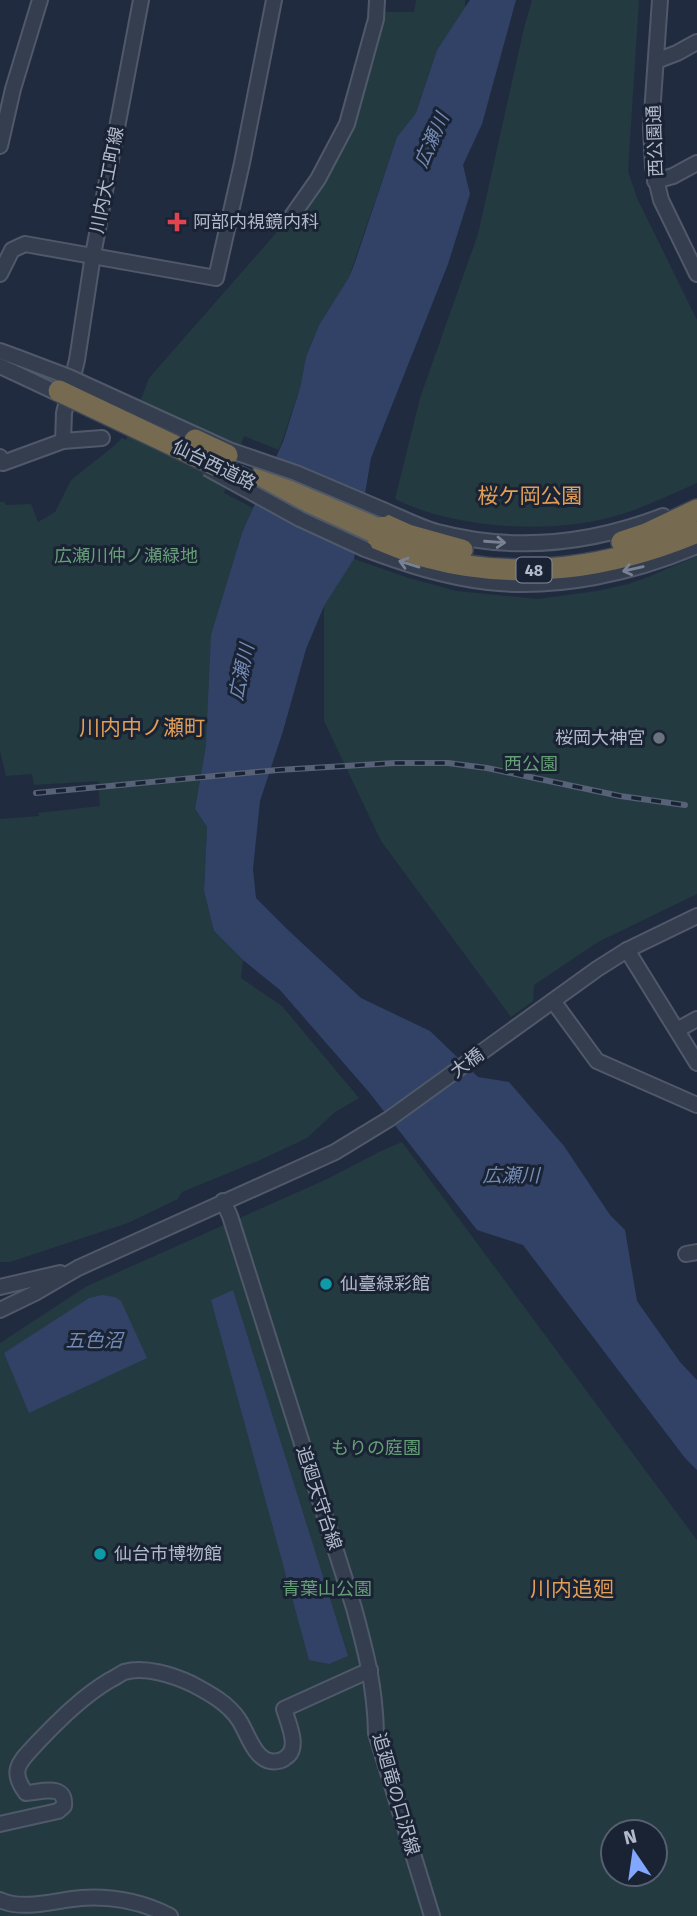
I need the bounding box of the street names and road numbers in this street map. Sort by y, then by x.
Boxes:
street label: 西公園通 [643,105,667,177]
street label: 川内大工町線 [86,125,128,235]
street label: 仙台西道路 [169,435,259,495]
road number: 48 [516,558,552,582]
street label: 大橋 [446,1044,488,1082]
street label: 追廻天守台線 [292,1443,346,1553]
street label: 追廻竜の口沢線 [368,1730,424,1858]

